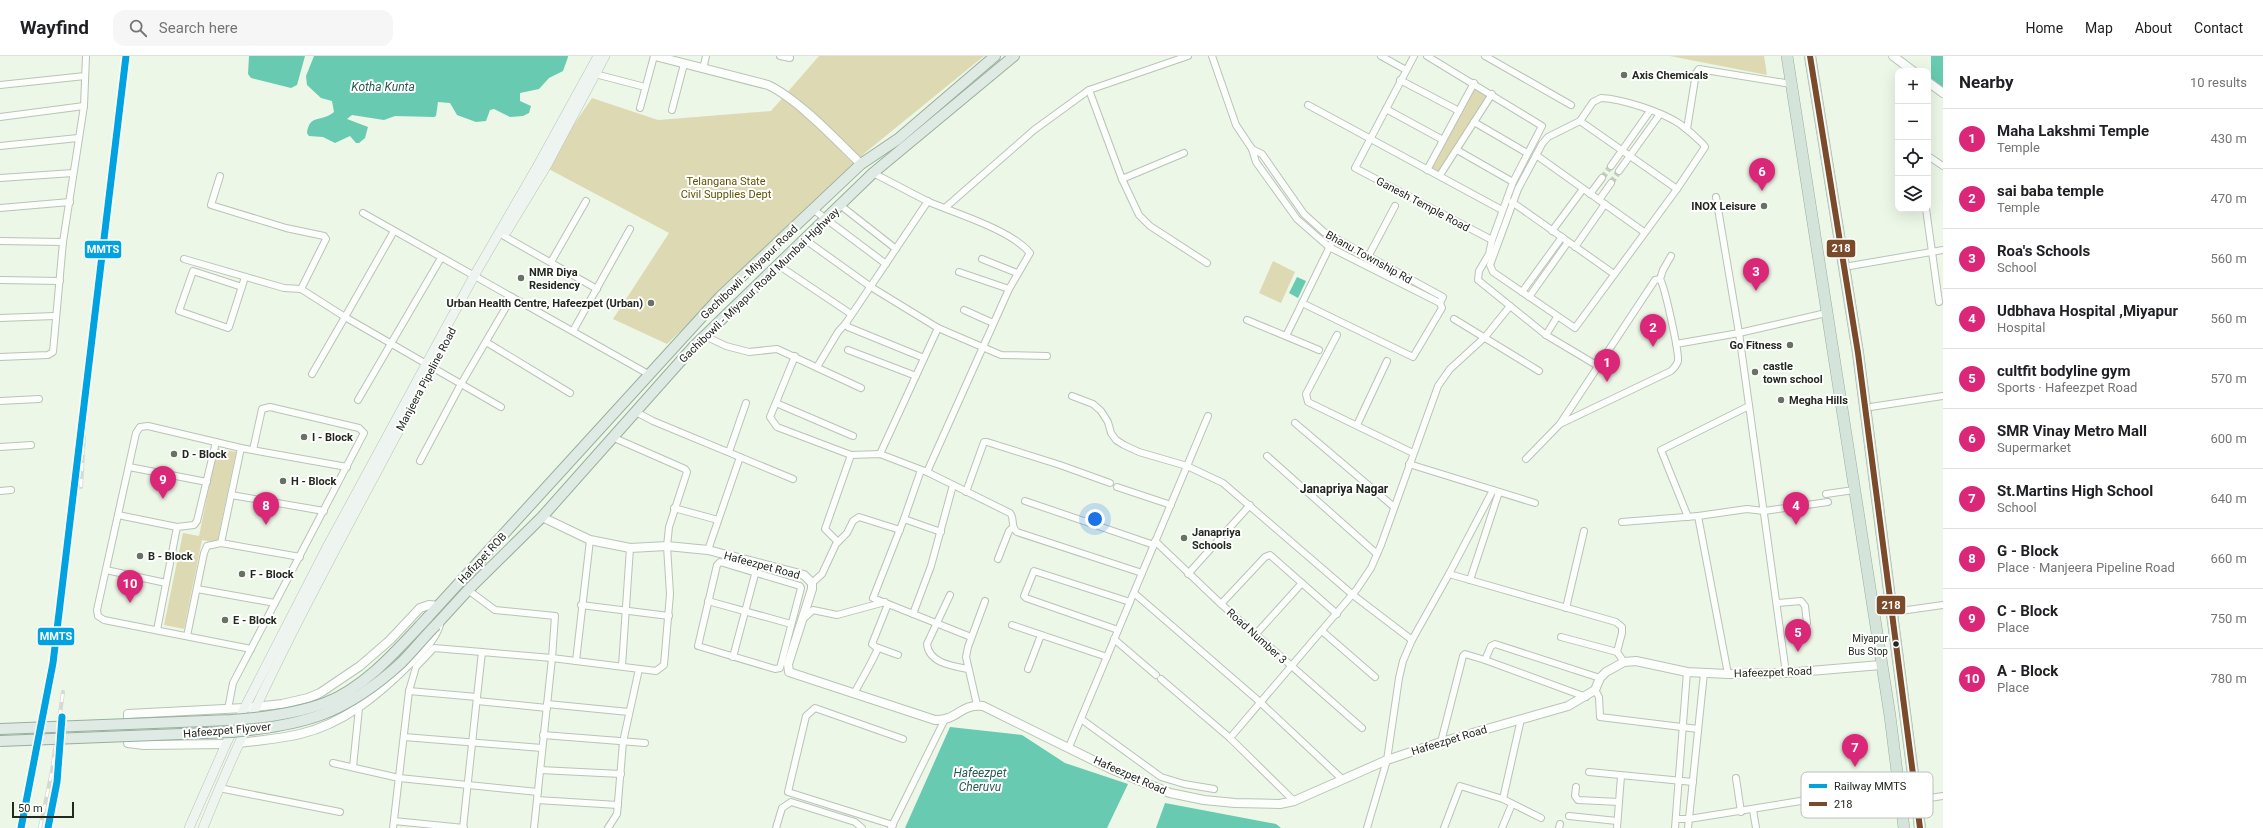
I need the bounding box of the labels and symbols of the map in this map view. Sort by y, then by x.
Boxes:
place label: Axis Chemicals [1632,69,1709,82]
marker: Axis Chemicals [1619,70,1629,80]
water label: Kotha Kunta [351,80,415,94]
pin: 6 [1749,158,1775,191]
street label: Ganesh Temple Road [1374,174,1472,235]
park label: Telangana State Civil Supplies Dept [681,175,772,201]
place label: INOX Leisure [1691,200,1756,213]
marker: INOX Leisure [1759,201,1769,211]
street label: Gachibowli - Miyapur Road Mumbai Highway [677,205,843,366]
street label: Gachibowli - Miyapur Road [698,223,801,322]
street label: Bhanu Township Rd [1323,228,1414,287]
line badge: 218 [1826,239,1856,258]
line badge: MMTS [84,240,122,259]
text: 218 [1832,242,1850,255]
text: MMTS [87,243,120,256]
pin: 3 [1743,258,1769,291]
place label: NMR Diya Residency [529,266,581,292]
marker: NMR Diya Residency [516,273,526,283]
place label: Urban Health Centre, Hafeezpet (Urban) [447,297,643,310]
marker: Urban Health Centre, Hafeezpet (Urban) [646,298,656,308]
pin: 2 [1640,314,1666,347]
street label: Manjeera Pipeline Road [394,325,459,433]
place label: Go Fitness [1729,339,1782,352]
marker: Go Fitness [1785,340,1795,350]
pin: 1 [1594,349,1620,382]
place label: castle town school [1763,360,1823,386]
marker: castle town school [1750,367,1760,377]
place label: Megha Hills [1789,394,1848,407]
marker: Megha Hills [1776,395,1786,405]
place label: I - Block [312,431,353,444]
marker: I - Block [299,432,309,442]
place label: D - Block [182,448,227,461]
marker: D - Block [169,449,179,459]
pin: 9 [150,466,176,499]
place label: H - Block [291,475,336,488]
marker: H - Block [278,476,288,486]
district label: Janapriya Nagar [1300,482,1389,496]
pin: 8 [253,492,279,525]
pin: 4 [1783,492,1809,525]
your location [1085,509,1105,529]
place label: Janapriya Schools [1192,526,1241,552]
street label: Hafizpet ROB [455,530,509,587]
marker: Janapriya Schools [1179,533,1189,543]
street label: Hafeezpet Road [722,549,801,582]
place label: B - Block [148,550,193,563]
marker: B - Block [135,551,145,561]
place label: F - Block [250,568,294,581]
marker: F - Block [237,569,247,579]
pin: 10 [117,570,143,603]
line badge: 218 [1876,595,1906,615]
text: 218 [1882,599,1900,612]
street label: Road Number 3 [1224,606,1289,667]
place label: E - Block [233,614,277,627]
marker: E - Block [220,615,230,625]
pin: 5 [1785,619,1811,652]
line badge: MMTS [37,627,75,646]
text: MMTS [40,630,73,643]
place label: Miyapur Bus Stop [1848,633,1889,657]
marker: Miyapur Bus Stop [1891,639,1901,649]
street label: Hafeezpet Road [1734,665,1812,680]
street label: Hafeezpet Flyover [183,720,272,741]
street label: Hafeezpet Road [1410,723,1488,758]
pin: 7 [1842,734,1868,767]
street label: Hafeezpet Road [1091,754,1168,797]
water label: Hafeezpet Cheruvu [953,766,1007,794]
legend [1801,772,1933,818]
text: Railway MMTS [1834,780,1907,793]
text: 218 [1834,798,1853,811]
scale bar [12,800,74,819]

